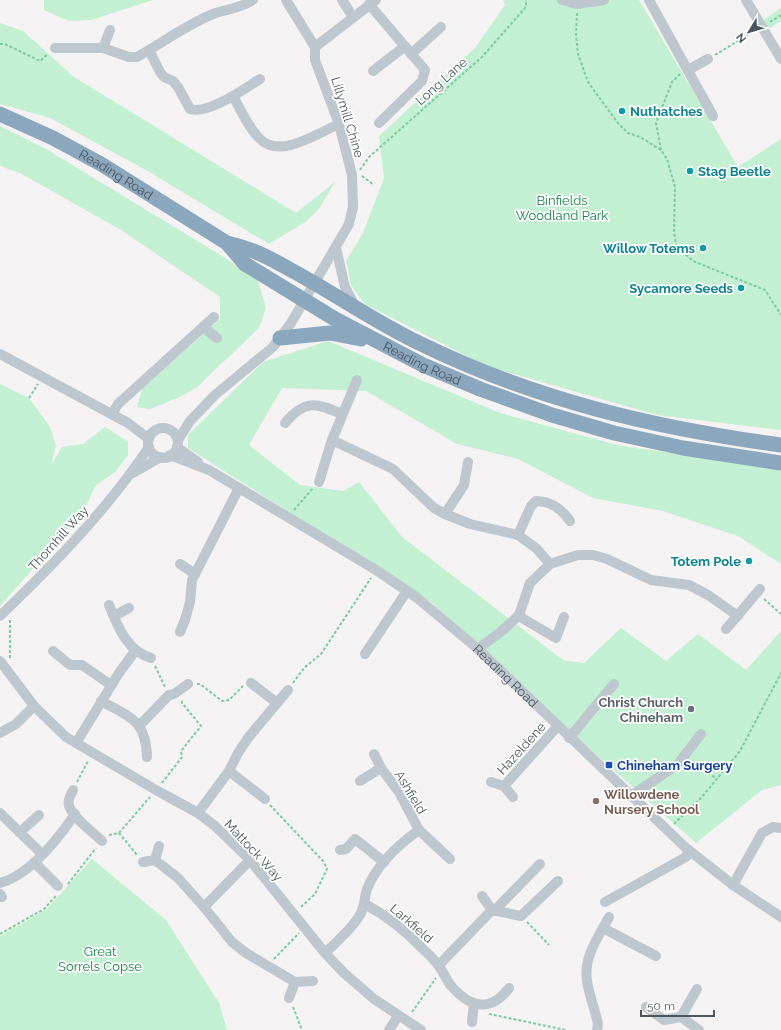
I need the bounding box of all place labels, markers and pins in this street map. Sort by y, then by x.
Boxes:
place label: Nuthatches [630,104,703,119]
marker: Nuthatches [617,106,627,116]
place label: Stag Beetle [698,164,771,179]
marker: Stag Beetle [685,166,695,176]
place label: Willow Totems [603,241,696,256]
marker: Willow Totems [698,243,708,253]
place label: Sycamore Seeds [629,281,734,296]
marker: Sycamore Seeds [736,283,746,293]
place label: Totem Pole [671,554,741,569]
marker: Totem Pole [744,556,754,566]
place label: Christ Church Chineham [598,695,683,725]
marker: Christ Church Chineham [686,704,696,714]
place label: Chineham Surgery [617,758,732,773]
marker: Chineham Surgery [604,760,614,770]
place label: Willowdene Nursery School [604,787,700,817]
marker: Willowdene Nursery School [591,796,601,806]

